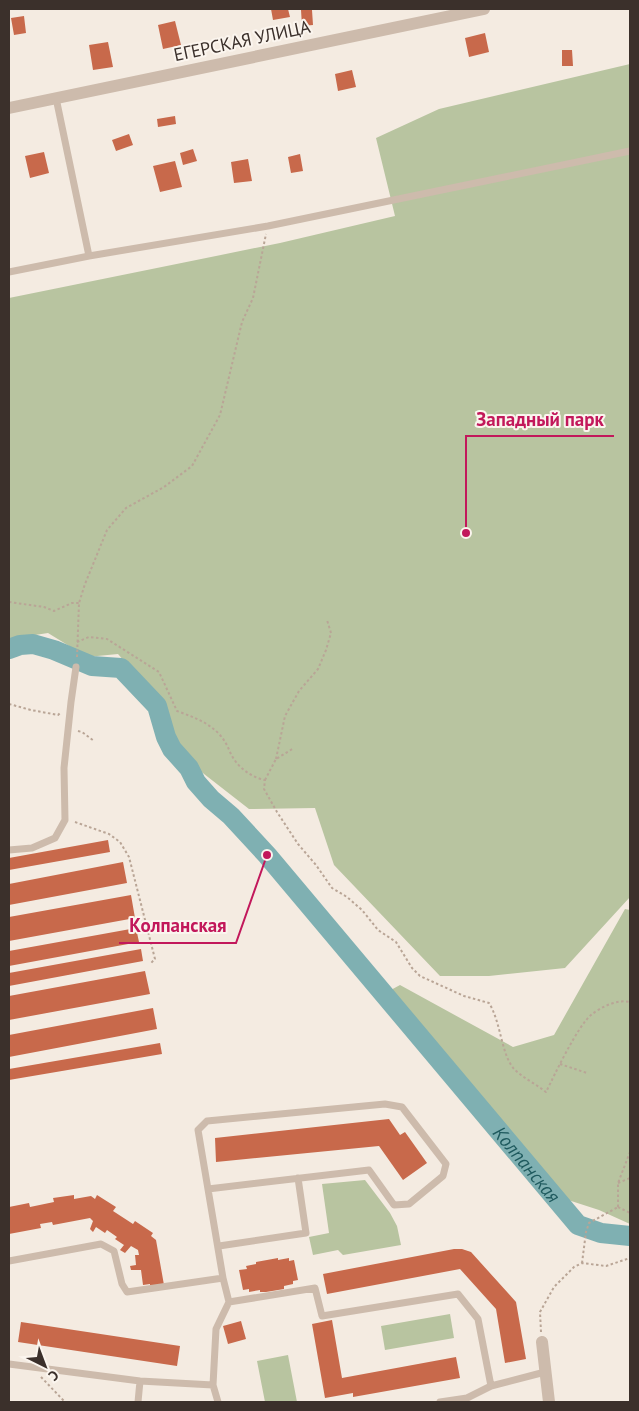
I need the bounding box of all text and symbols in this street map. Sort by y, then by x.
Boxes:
street label: ЕГЕРСКАЯ УЛИЦА [171,15,313,66]
callout: Западный парк [466,402,614,436]
text: Западный парк [476,407,604,431]
callout: Колпанская [119,909,236,943]
text: Колпанская [129,913,227,937]
water label: Колпанская [488,1121,566,1207]
north arrow [20,1341,70,1391]
text: С [45,1366,63,1385]

